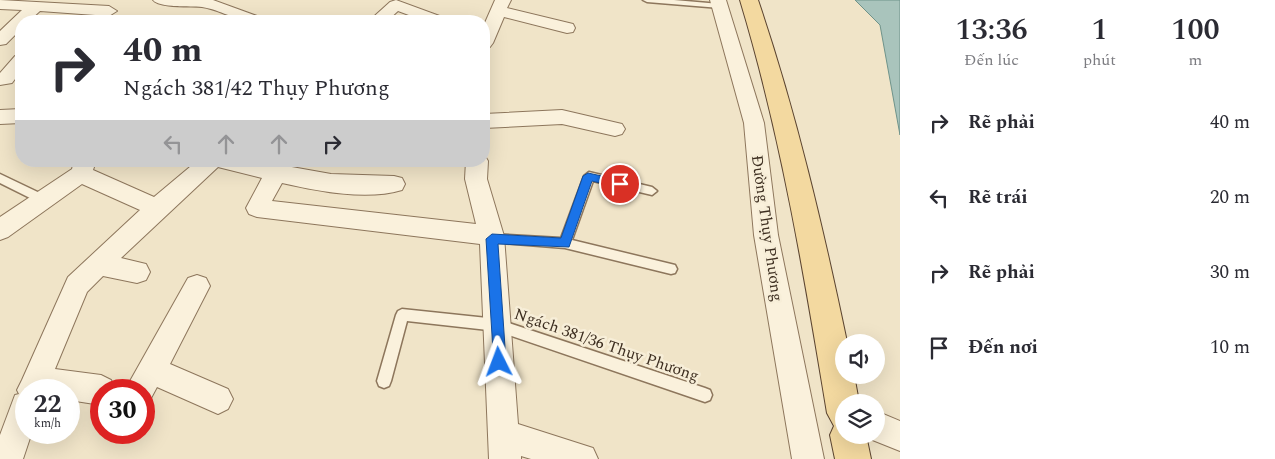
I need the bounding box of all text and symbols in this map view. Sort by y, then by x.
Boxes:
text: 13:36 [955,7,1028,53]
text: 1 [1091,7,1108,53]
text: 100 [1171,7,1220,53]
text: 40 m [123,24,203,77]
icon: right [40,35,105,100]
text: Đến lúc [964,48,1019,72]
text: phút [1083,48,1116,72]
text: m [1189,48,1202,72]
text: Ngách 381/42 Thụy Phương [123,72,390,105]
text: Rẽ phải [968,108,1035,137]
text: 40 m [1210,108,1250,137]
icon: right [925,109,953,137]
icon: left [159,130,187,158]
icon: ahead [212,130,240,158]
icon: ahead [265,130,293,158]
icon: right [318,130,346,158]
street label: Đường Thụy Phương [745,153,789,303]
pin [599,163,641,205]
icon: arrive [606,170,634,198]
text: Rẽ trái [968,183,1028,212]
text: 20 m [1210,183,1250,212]
icon: left [925,184,953,212]
text: Rẽ phải [968,258,1035,287]
text: 30 m [1210,258,1250,287]
icon: right [925,259,953,287]
street label: Ngách 381/36 Thụy Phương [511,302,702,388]
text: Đến nơi [968,333,1038,362]
text: 10 m [1210,333,1250,362]
map controls [835,334,885,444]
button: sound [835,334,885,384]
icon: arrive [925,334,953,362]
position arrow [472,335,524,387]
speed limit sign: 30 [90,379,155,444]
text: 22 [33,386,62,424]
button: layers [835,394,885,444]
text: km/h [34,414,61,433]

